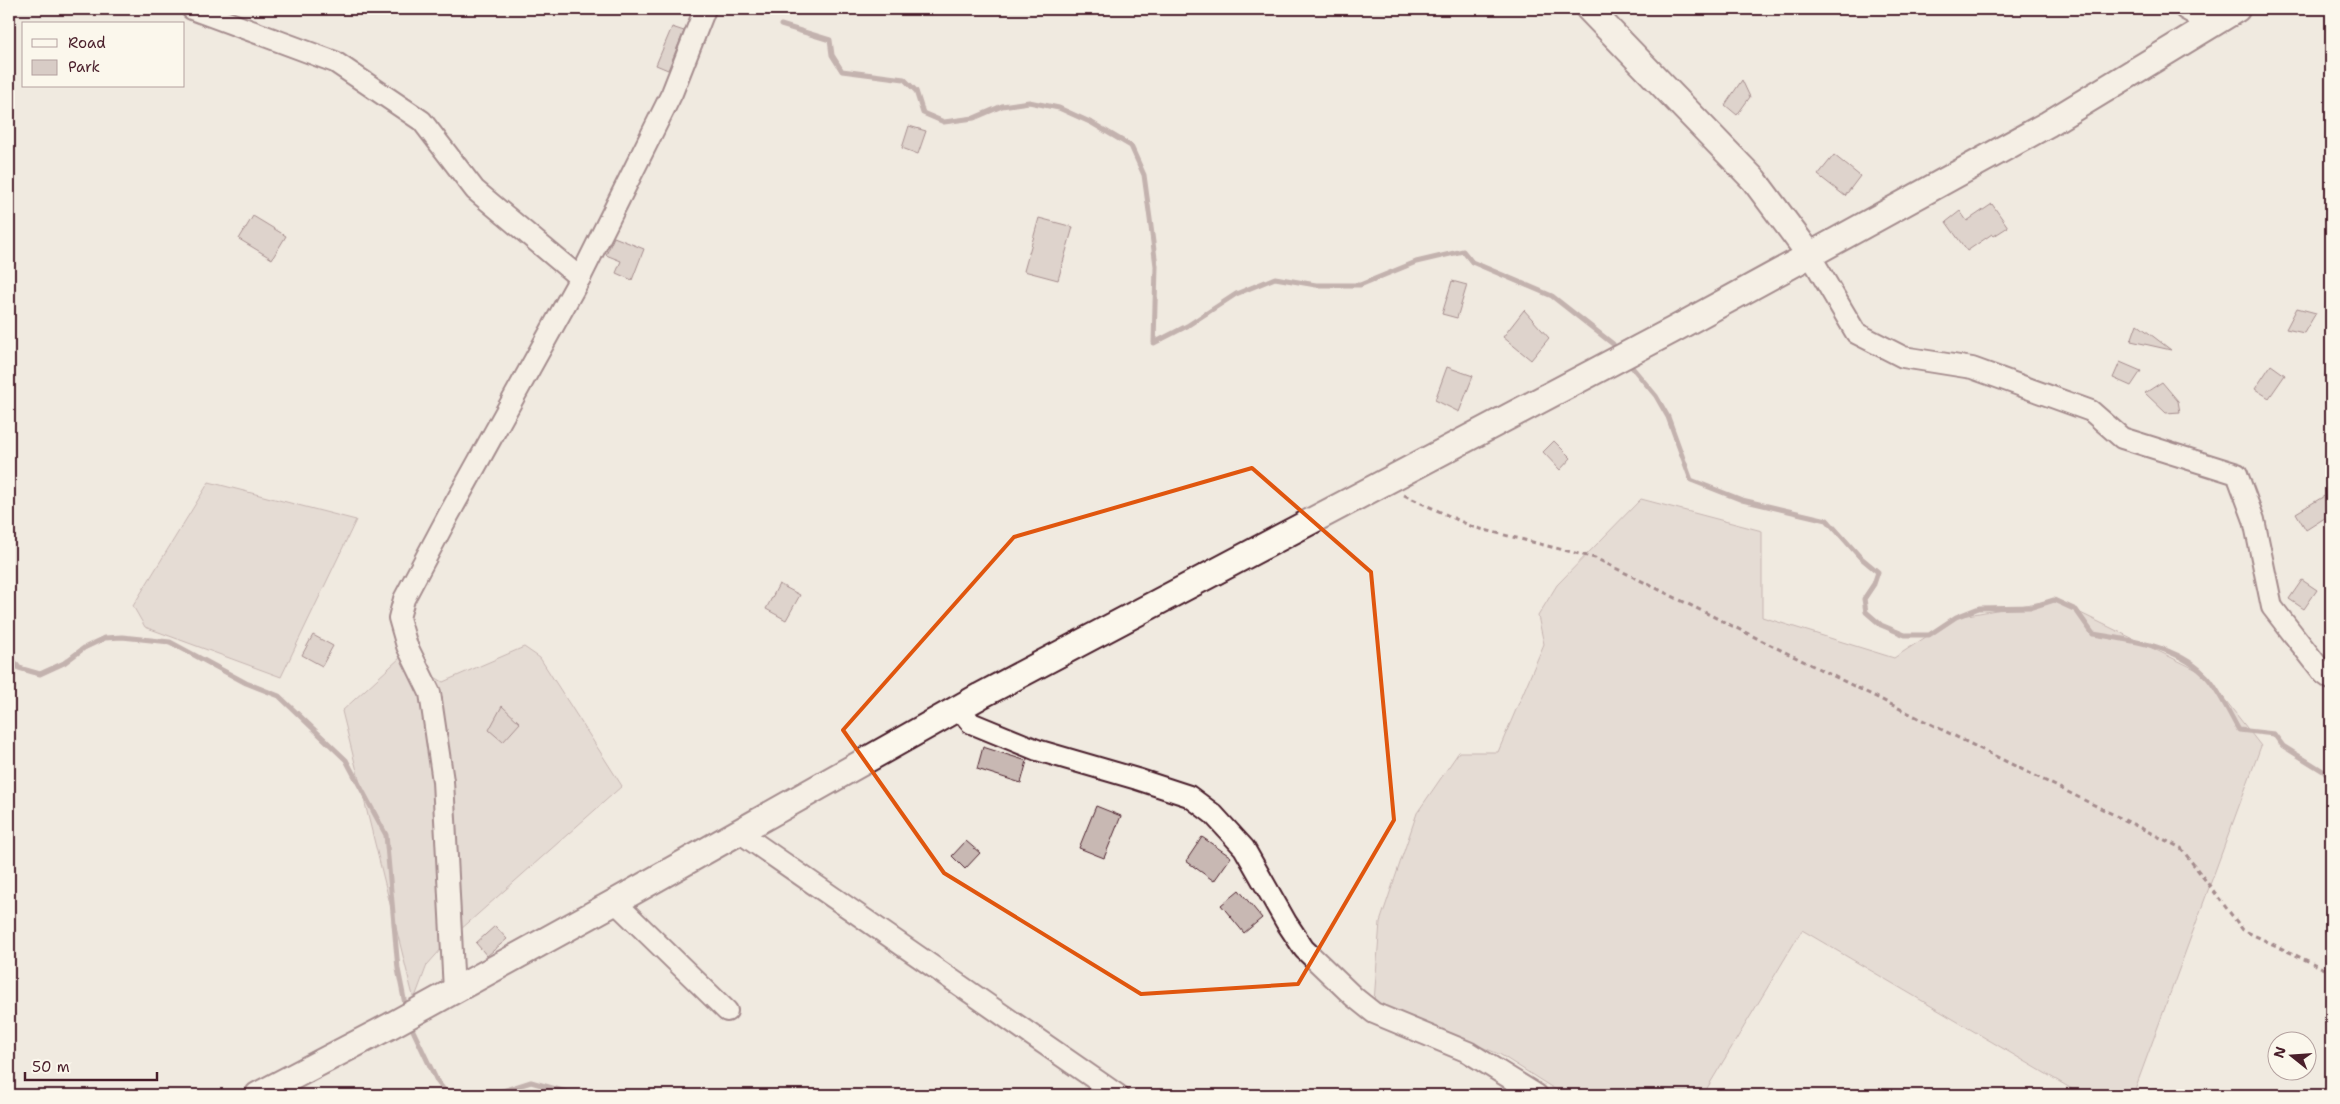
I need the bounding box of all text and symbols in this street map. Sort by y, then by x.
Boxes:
legend [22,22,185,88]
text: Road [68,33,106,53]
text: Park [68,57,100,77]
north arrow [2268,1032,2318,1082]
text: N [2269,1044,2290,1060]
scale bar [25,1049,158,1081]
text: 50 m [32,1057,70,1077]

